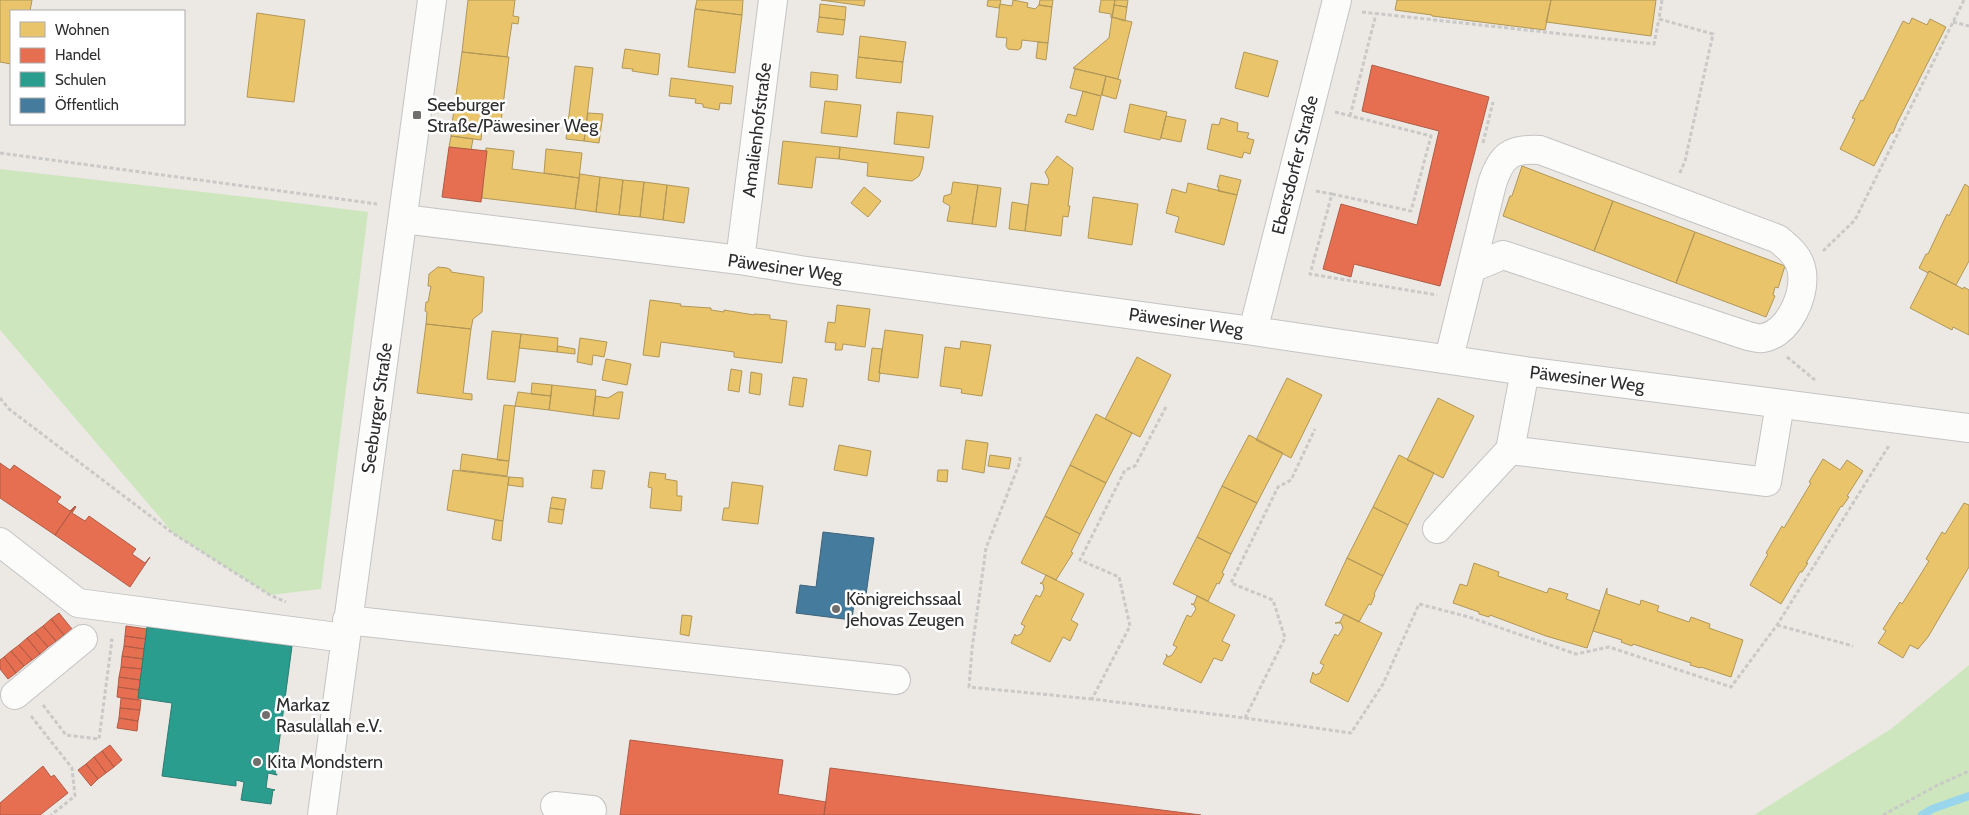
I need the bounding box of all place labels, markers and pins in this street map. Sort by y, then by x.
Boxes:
place label: Seeburger Straße/Päwesiner Weg [427,94,599,137]
marker: Seeburger Straße/Päwesiner Weg [411,109,423,121]
place label: Königreichssaal Jehovas Zeugen [845,588,964,631]
marker: Königreichssaal Jehovas Zeugen [830,603,842,615]
place label: Markaz Rasulallah e.V. [276,694,382,737]
marker: Markaz Rasulallah e.V. [260,709,272,721]
place label: Kita Mondstern [267,751,383,773]
marker: Kita Mondstern [251,756,263,768]

